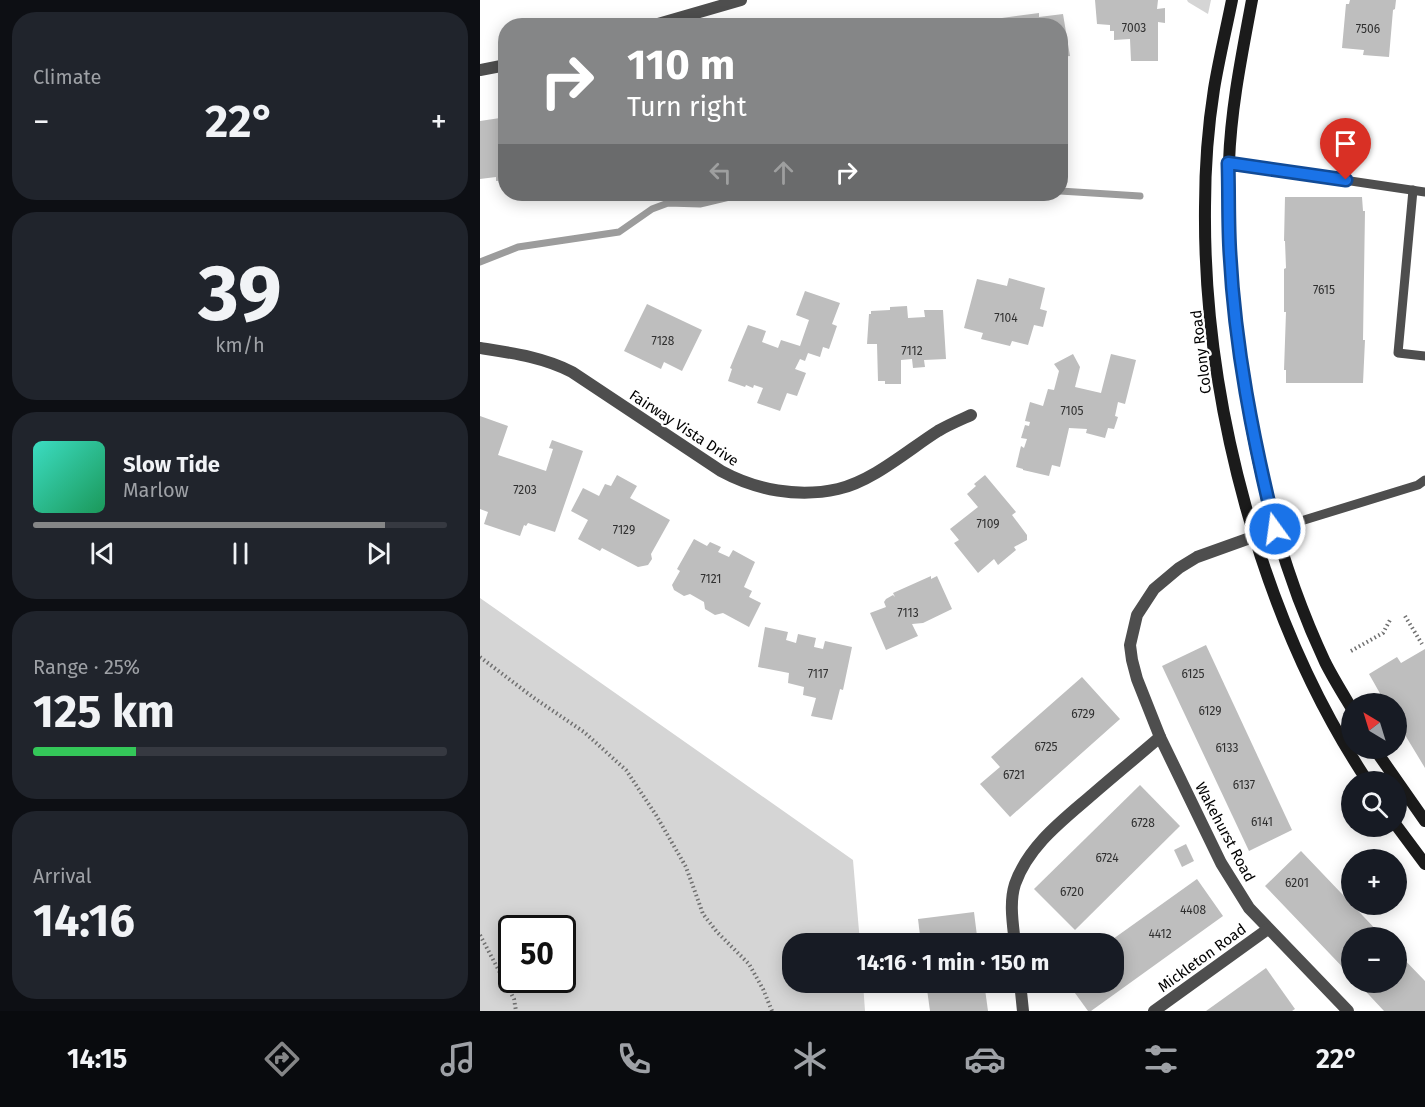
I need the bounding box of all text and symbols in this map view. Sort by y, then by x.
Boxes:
house number: 7003 [1122,21,1146,35]
house number: 7506 [1356,22,1380,36]
text: 110 m [627,40,735,90]
icon: right [528,42,606,120]
text: Climate [33,65,101,89]
text: Turn right [627,91,747,123]
text: 22° [205,95,275,149]
text: − [33,102,50,142]
text: + [431,102,447,142]
pin [1320,118,1371,180]
icon: arrive [1329,127,1362,160]
icon: left [704,156,737,189]
icon: ahead [767,156,800,189]
icon: right [830,156,863,189]
text: 39 [198,247,282,341]
house number: 7615 [1313,283,1335,297]
street label: Colony Road [1187,309,1215,395]
house number: 7104 [994,311,1018,325]
text: km/h [215,333,265,357]
house number: 7128 [652,334,675,348]
house number: 7112 [901,344,923,358]
street label: Fairway Vista Drive [626,386,742,470]
house number: 7105 [1060,404,1084,418]
text: Slow Tide [123,451,220,478]
text: Marlow [123,478,189,502]
house number: 7203 [513,483,537,497]
position arrow [1243,497,1307,561]
house number: 7109 [976,517,1000,531]
house number: 7129 [613,523,635,537]
icon: previous [86,537,119,570]
icon: pause [224,537,257,570]
icon: next [362,537,395,570]
house number: 7121 [700,572,722,586]
house number: 7113 [897,606,919,620]
text: Range · 25% [33,655,140,679]
house number: 7117 [808,667,828,681]
house number: 6125 [1182,667,1204,681]
text: 125 km [33,685,175,739]
north arrow [1341,693,1407,759]
map controls [1341,693,1407,993]
house number: 6129 [1198,704,1222,718]
house number: 6729 [1071,707,1095,721]
house number: 6725 [1034,740,1058,754]
house number: 6133 [1216,741,1238,755]
house number: 6721 [1003,768,1025,782]
button: search [1341,771,1407,837]
house number: 6137 [1233,778,1255,792]
street label: Wakehurst Road [1191,779,1259,885]
house number: 6141 [1251,815,1273,829]
house number: 6728 [1131,816,1155,830]
button: + [1341,849,1407,915]
house number: 6724 [1095,851,1119,865]
text: Arrival [33,864,92,888]
house number: 6201 [1285,876,1309,890]
house number: 6720 [1060,885,1084,899]
text: 14:16 [33,894,135,948]
house number: 4408 [1180,903,1206,917]
speed limit sign: 50 [498,915,576,993]
street label: Mickleton Road [1154,920,1250,996]
house number: 4412 [1148,927,1172,941]
button: − [1341,927,1407,993]
text: 14:16 · 1 min · 150 m [857,949,1049,976]
icon: directions [261,1038,303,1080]
icon: music [437,1038,479,1080]
icon: phone [613,1038,655,1080]
icon: climate [789,1038,831,1080]
icon: car [964,1038,1006,1080]
icon: filters [1140,1038,1182,1080]
text: 14:15 [67,1043,127,1075]
text: 22° [1316,1043,1358,1075]

